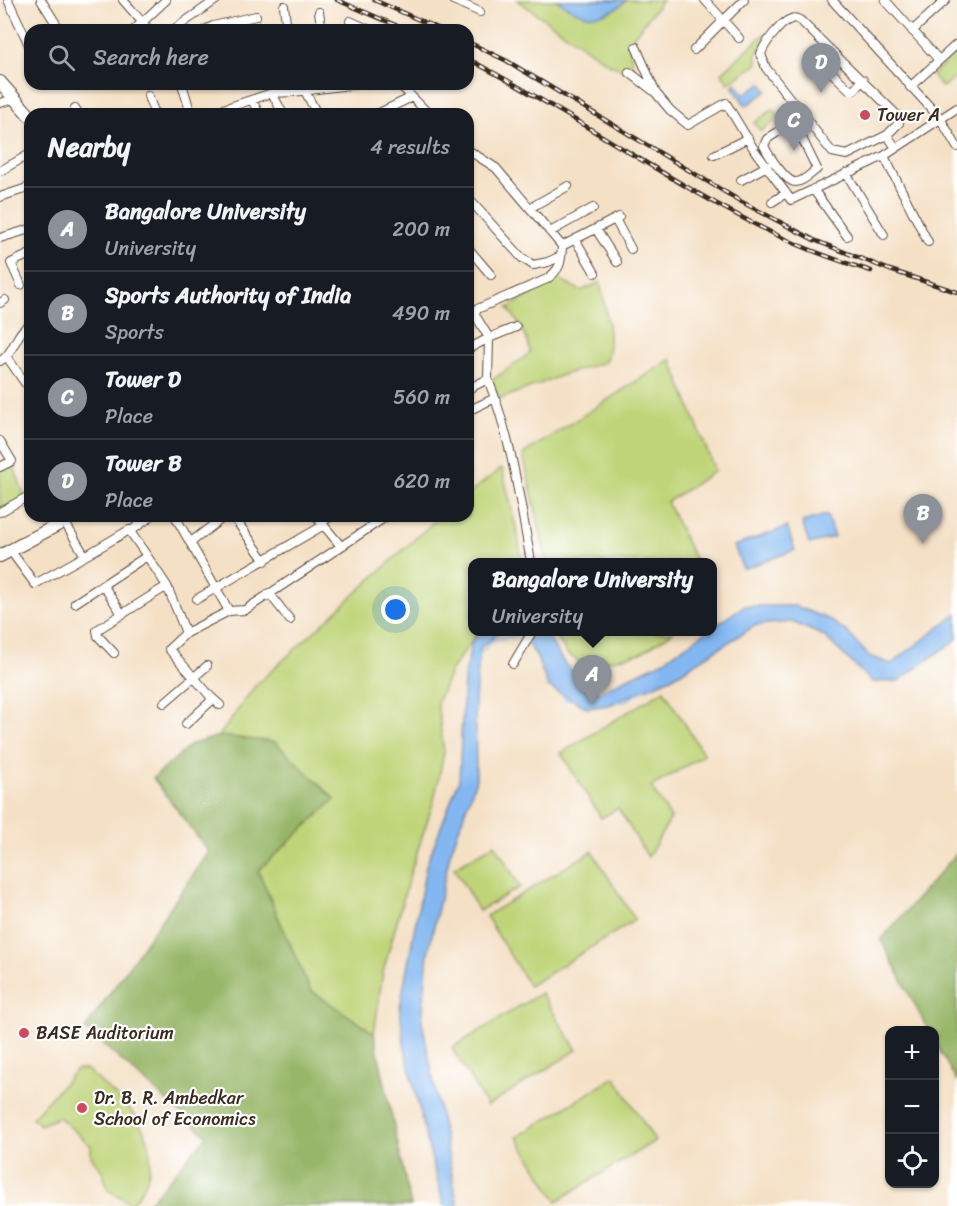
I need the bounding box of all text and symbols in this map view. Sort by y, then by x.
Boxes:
search box [24,24,474,90]
text: Search here [93,38,209,77]
icon: search [45,41,78,74]
pin: D [802,44,840,93]
place label: Tower A [877,99,940,131]
pin: C [774,102,814,151]
marker: Tower A [858,108,872,122]
text: Nearby [48,124,130,170]
text: 4 results [370,130,450,165]
text: Bangalore University [105,192,306,231]
text: A [61,212,74,247]
text: 200 m [393,212,450,247]
text: University [105,231,196,266]
text: Sports Authority of India [105,276,351,315]
text: B [61,296,74,331]
text: 490 m [392,296,450,331]
text: Sports [105,315,164,350]
text: Tower D [105,360,181,399]
text: C [61,380,74,415]
text: 560 m [393,380,450,415]
text: Place [105,399,153,434]
text: Tower B [105,444,182,483]
text: D [62,464,73,499]
text: 620 m [394,464,450,499]
text: Place [105,483,153,518]
pin: B [904,494,942,544]
popup [468,558,717,636]
text: Bangalore University [492,560,693,599]
your location [381,595,410,624]
text: University [492,599,583,634]
pin: A [572,656,612,705]
place label: BASE Auditorium [36,1017,174,1049]
marker: BASE Auditorium [17,1026,31,1040]
map controls [885,1026,939,1188]
button: + [885,1026,939,1080]
button: − [885,1080,939,1134]
place label: Dr. B. R. Ambedkar School of Economics [94,1082,256,1135]
marker: Dr. B. R. Ambedkar School of Economics [75,1101,89,1115]
button: locate [885,1134,939,1188]

